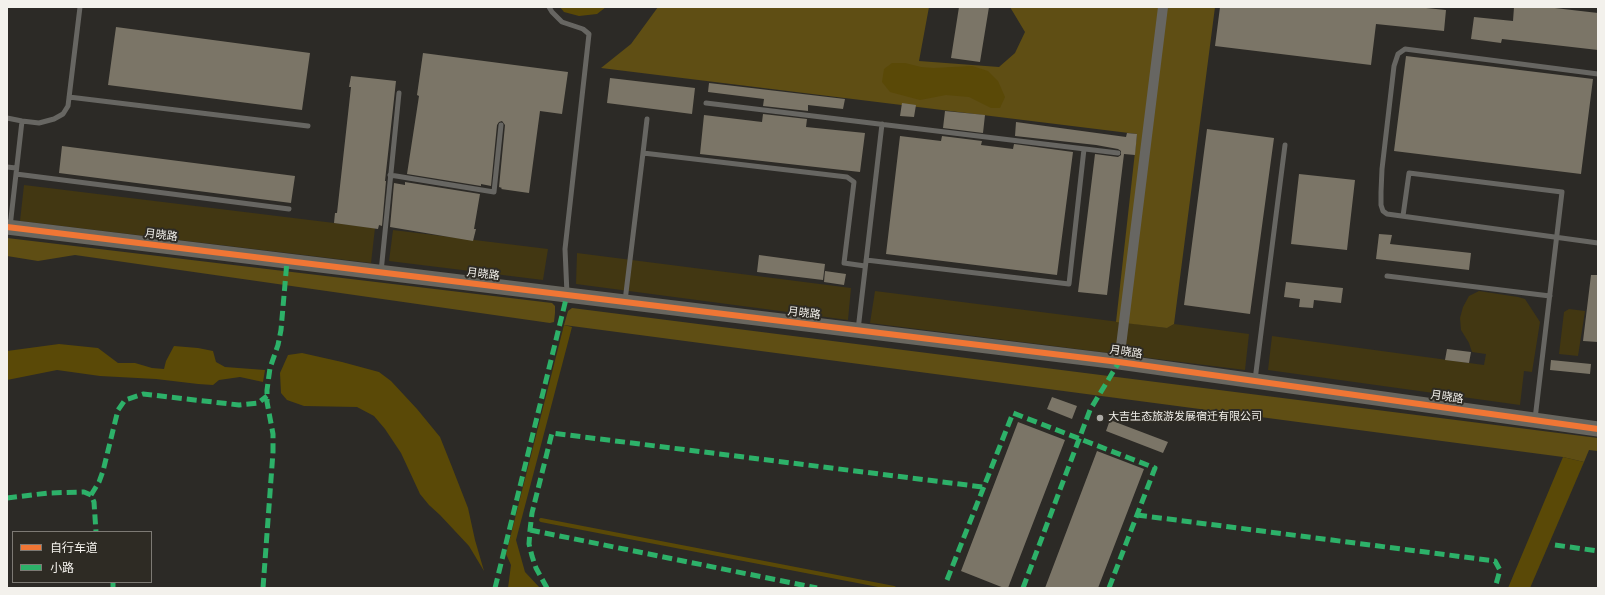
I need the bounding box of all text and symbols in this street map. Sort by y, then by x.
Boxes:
street label: 月晓路 [144,227,178,245]
street label: 月晓路 [466,266,500,284]
street label: 月晓路 [787,305,821,323]
street label: 月晓路 [1109,344,1143,362]
street label: 月晓路 [1430,389,1464,407]
place label: 大吉生态旅游发展宿迁有限公司 [1108,411,1262,425]
marker: 大吉生态旅游发展宿迁有限公司 [1095,413,1105,423]
legend [12,531,152,583]
text: 自行车道 [50,540,98,557]
text: 小路 [50,560,74,577]

